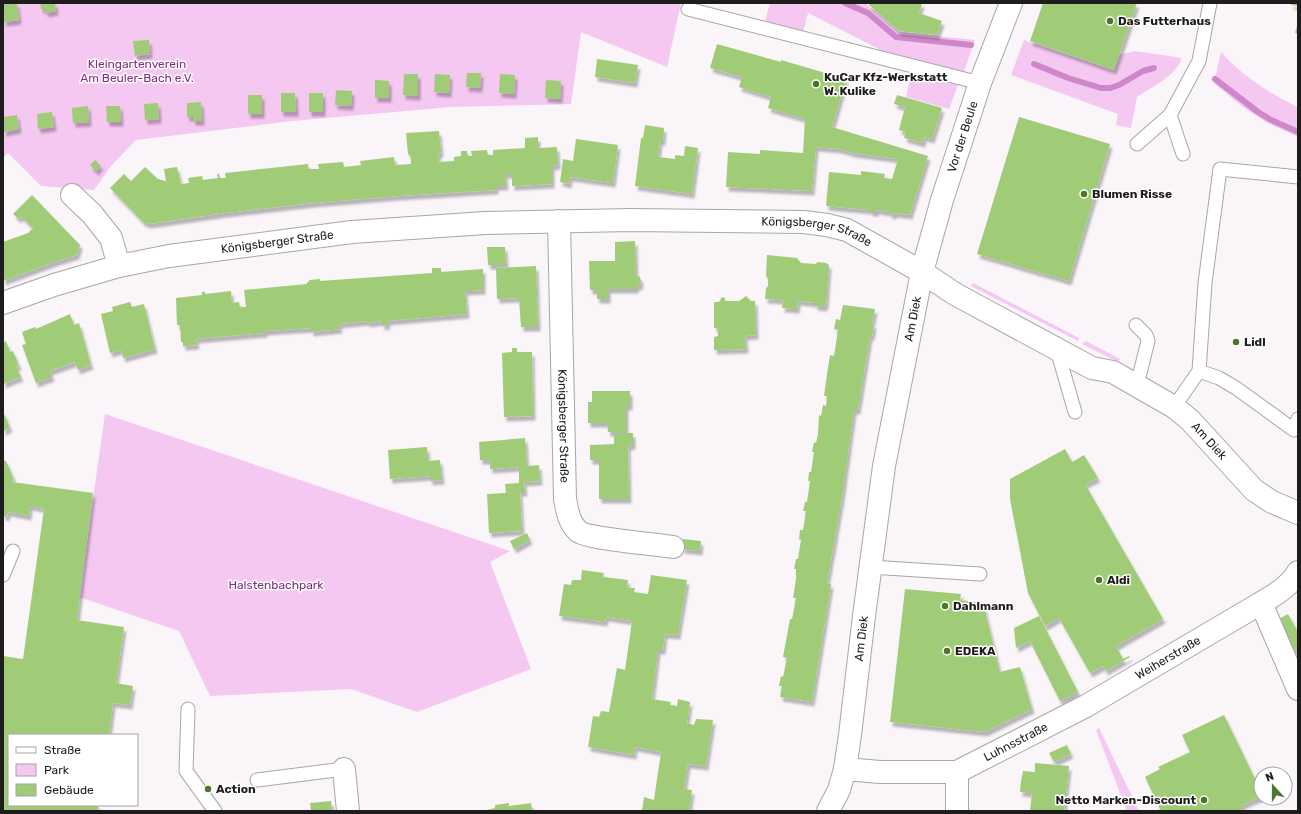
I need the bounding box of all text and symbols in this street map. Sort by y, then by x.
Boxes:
place label: Das Futterhaus [1118,14,1211,28]
marker: Das Futterhaus [1105,16,1115,26]
park label: Kleingartenverein Am Beuler-Bach e.V. [80,57,194,85]
place label: KuCar Kfz-Werkstatt W. Kulike [824,70,948,98]
marker: KuCar Kfz-Werkstatt W. Kulike [811,79,821,89]
street label: Vor der Beule [944,99,981,174]
place label: Blumen Risse [1092,187,1172,201]
marker: Blumen Risse [1079,189,1089,199]
street label: Königsberger Straße [761,215,875,250]
street label: Königsberger Straße [220,227,335,256]
street label: Am Diek [902,294,924,343]
place label: Lidl [1244,335,1266,349]
marker: Lidl [1231,337,1241,347]
street label: Königsberger Straße [555,369,572,483]
street label: Am Diek [1188,419,1230,463]
place label: Aldi [1107,573,1130,587]
marker: Aldi [1094,575,1104,585]
park label: Halstenbachpark [228,578,324,592]
place label: Dahlmann [953,599,1014,613]
marker: Dahlmann [940,601,950,611]
street label: Am Diek [852,614,871,662]
street label: Weiherstraße [1133,633,1203,682]
place label: EDEKA [955,644,996,658]
marker: EDEKA [942,646,952,656]
street label: Luhnsstraße [981,720,1050,764]
legend [8,734,138,806]
text: Straße [44,743,81,757]
text: Park [44,763,70,777]
north arrow [1253,766,1293,806]
text: N [1264,770,1276,785]
place label: Action [216,782,256,796]
text: Gebäude [44,783,94,797]
marker: Action [203,784,213,794]
place label: Netto Marken-Discount [1055,793,1196,807]
marker: Netto Marken-Discount [1199,795,1209,805]

